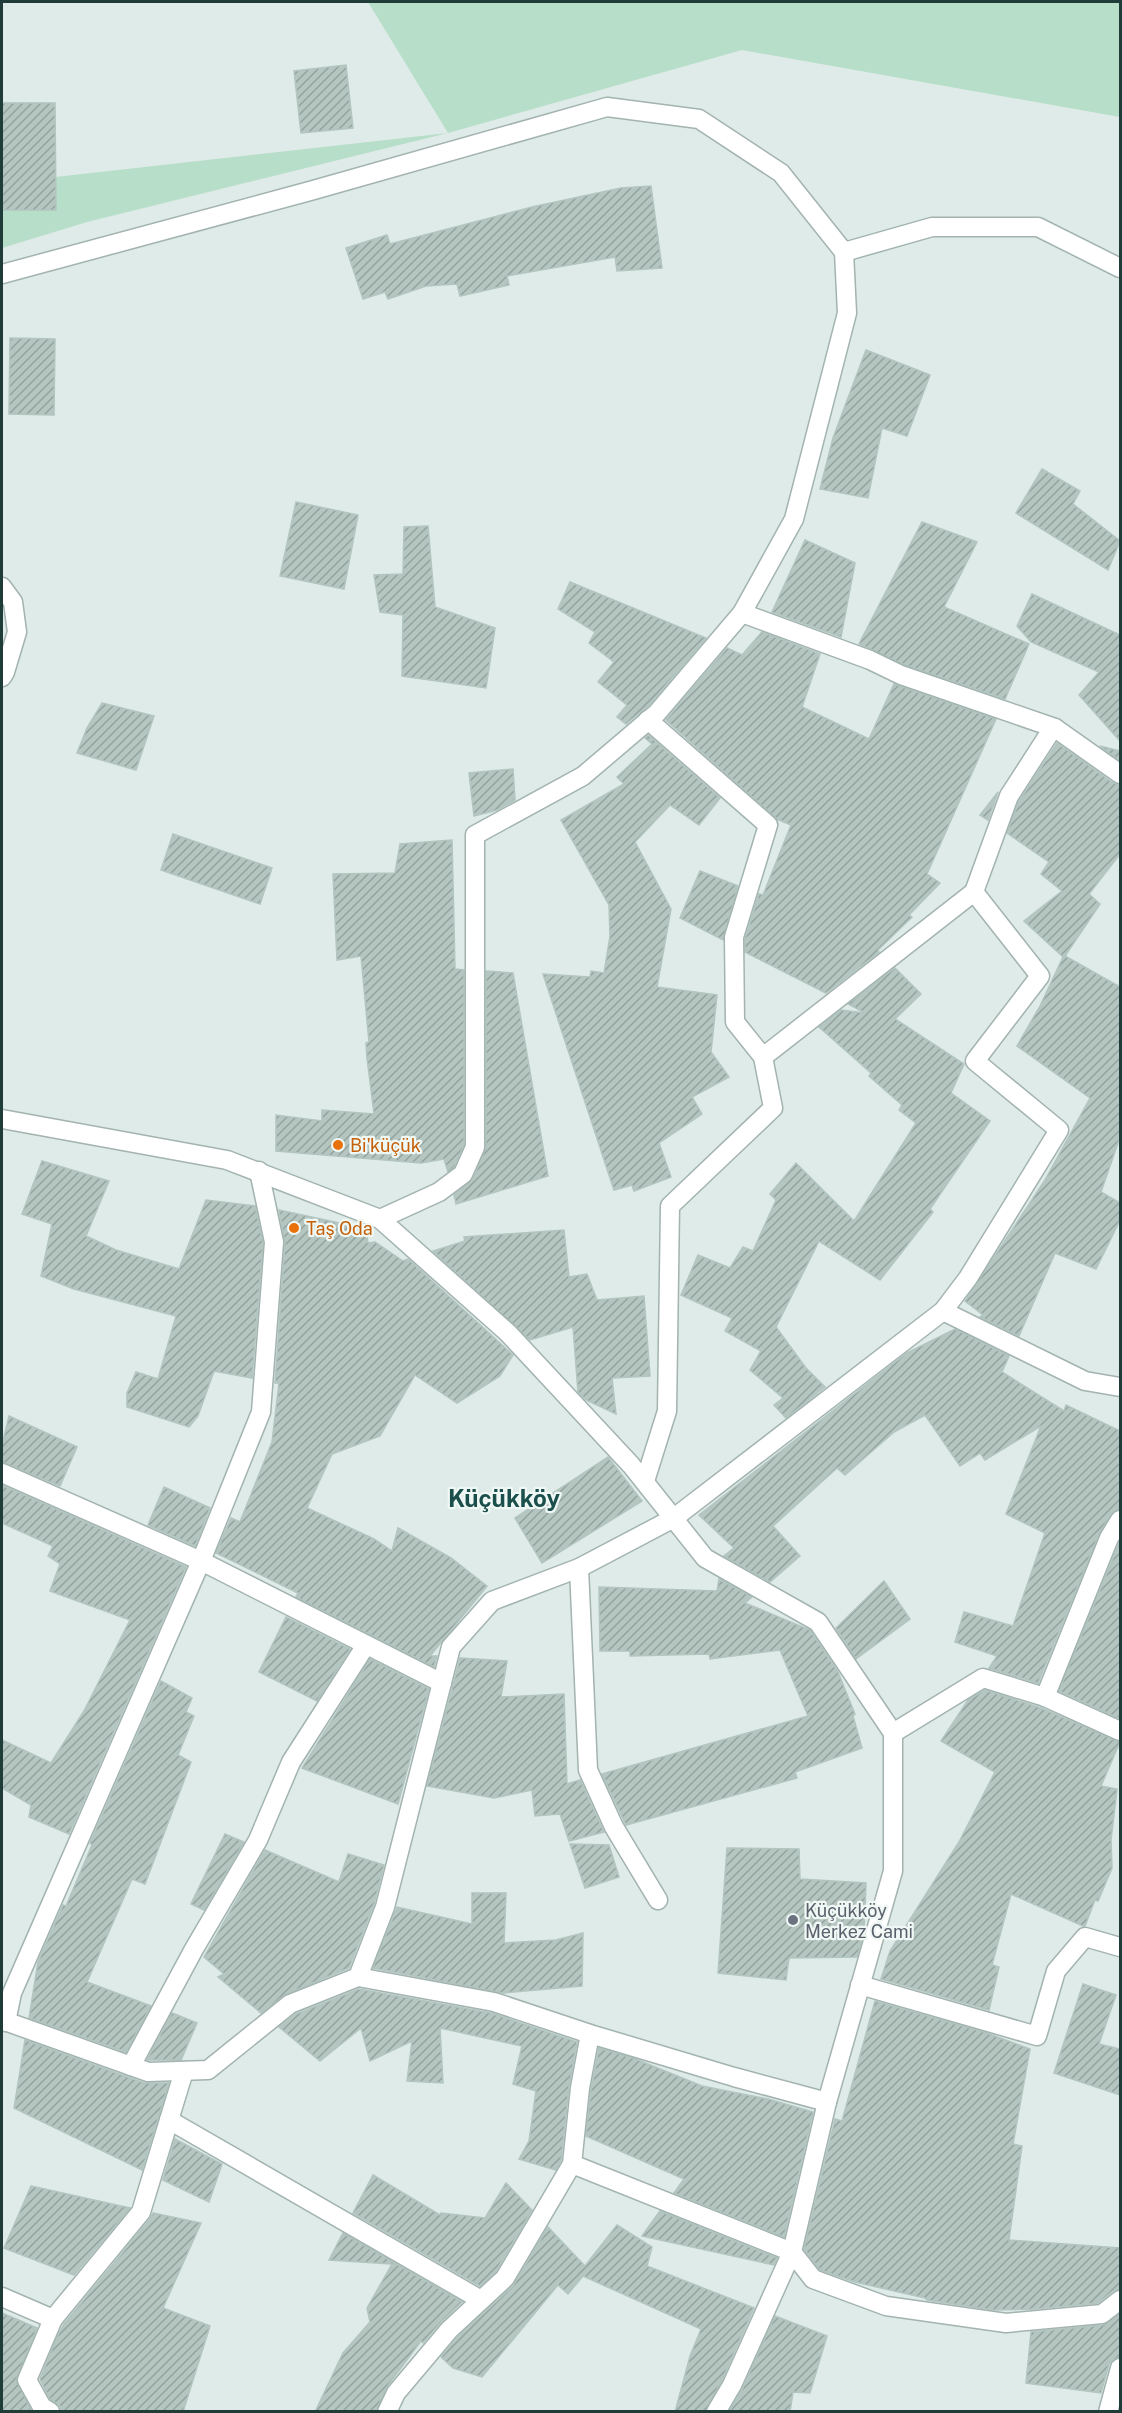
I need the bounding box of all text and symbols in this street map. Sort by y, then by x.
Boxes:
place label: Bi'küçük [350,1135,421,1156]
marker: Bi'küçük [331,1138,345,1152]
place label: Taş Oda [306,1218,373,1239]
marker: Taş Oda [287,1221,301,1235]
district label: Küçükköy [448,1484,561,1513]
place label: Küçükköy Merkez Cami [805,1900,913,1942]
marker: Küçükköy Merkez Cami [786,1913,800,1927]

